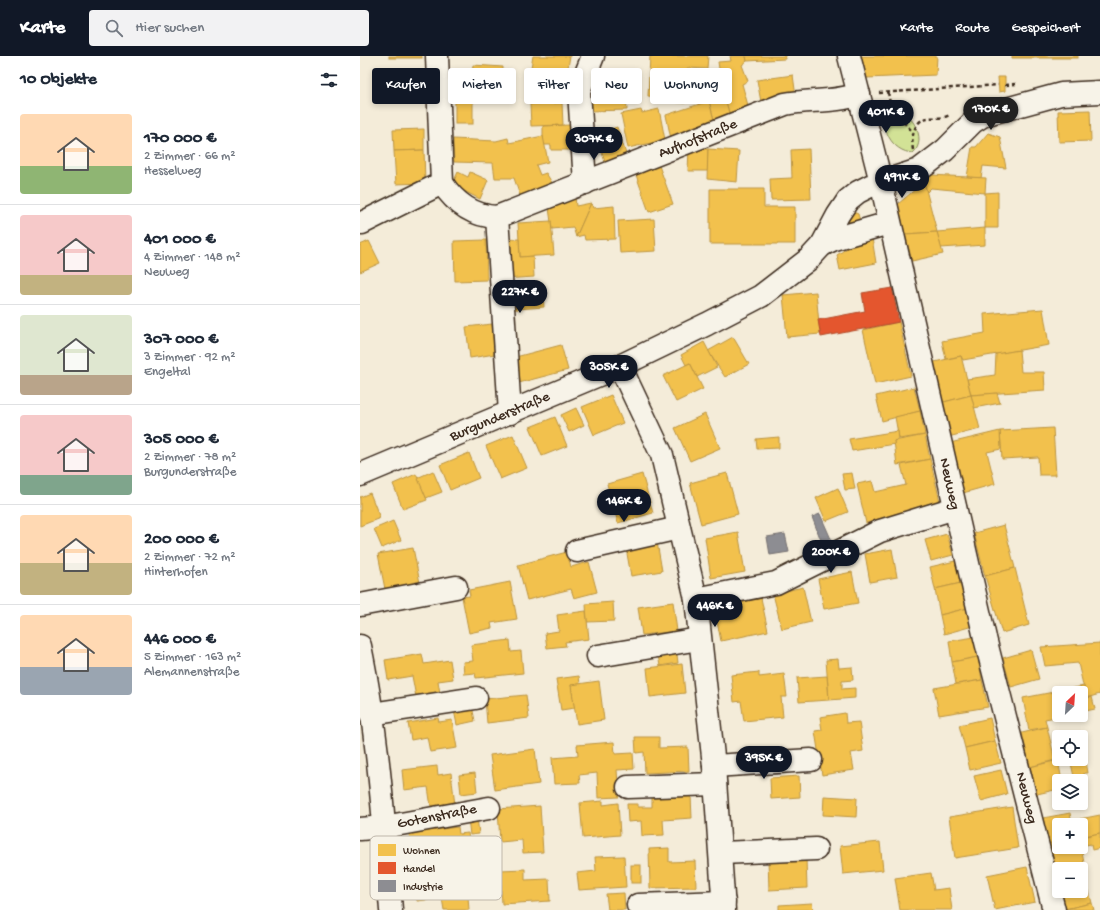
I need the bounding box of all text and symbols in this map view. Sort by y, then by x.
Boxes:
search box [89,10,369,46]
text: Karte [20,17,65,40]
icon: search [103,17,125,39]
text: Hier suchen [135,19,204,37]
text: Karte [900,20,933,37]
text: Route [955,20,989,37]
text: Gespeichert [1011,20,1080,37]
chip: Kaufen [372,68,440,104]
chip: Mieten [448,68,516,104]
chip: Filter [524,68,583,104]
chip: Neu [591,68,642,104]
chip: Wohnung [650,68,732,104]
icon: filters [318,69,340,91]
text: 10 Objekte [20,70,97,90]
pin: 170K € [958,97,1024,131]
pin: 401K € [853,100,919,134]
text: 170K € [972,102,1010,117]
text: 401K € [868,105,904,120]
street label: Aufhofstraße [656,115,740,163]
pin: 307K € [561,127,627,161]
text: 170 000 € [144,129,217,149]
icon: home [52,130,100,178]
text: 307K € [575,132,613,147]
text: 2 Zimmer · 66 m² [144,149,235,164]
text: Hesselweg [144,164,201,179]
pin: 491K € [869,165,935,199]
text: 491K € [884,170,920,185]
text: 401 000 € [144,230,216,250]
icon: home [52,231,100,279]
text: 4 Zimmer · 148 m² [144,250,240,265]
text: Neuweg [144,265,189,280]
pin: 227K € [487,280,553,314]
text: 227K € [501,285,539,300]
text: 307 000 € [144,330,218,350]
icon: home [52,331,100,379]
text: 3 Zimmer · 92 m² [144,350,235,365]
pin: 305K € [576,355,642,389]
text: 305K € [590,360,628,375]
text: Engeltal [144,365,191,380]
street label: Burgunderstraße [446,388,553,447]
text: 305 000 € [144,430,219,450]
icon: home [52,431,100,479]
text: 2 Zimmer · 78 m² [144,450,236,465]
street label: Neuweg [934,456,964,512]
text: Burgunderstraße [144,465,236,480]
pin: 146K € [591,489,657,523]
text: 146K € [606,494,642,509]
text: 200 000 € [144,530,219,550]
icon: home [52,531,100,579]
pin: 200K € [798,540,864,574]
text: 200K € [811,545,851,560]
text: 2 Zimmer · 72 m² [144,550,235,565]
text: Hinterhofen [144,565,208,580]
pin: 446K € [682,594,748,628]
text: 446K € [697,599,733,614]
text: 446 000 € [144,630,216,650]
icon: home [52,631,100,679]
text: 5 Zimmer · 163 m² [144,650,241,665]
text: Alemannenstraße [144,665,239,680]
north arrow [1052,686,1088,722]
map controls [1052,686,1088,898]
button: locate [1052,730,1088,766]
pin: 395K € [731,746,797,780]
text: 395K € [745,751,783,766]
street label: Neuweg [1011,770,1041,826]
button: layers [1052,774,1088,810]
street label: Gotenstraße [396,800,478,834]
button: + [1052,818,1088,854]
legend [370,836,502,900]
text: Wohnen [403,846,441,858]
button: − [1052,862,1088,898]
text: Handel [403,864,436,876]
text: Industrie [403,882,443,894]

